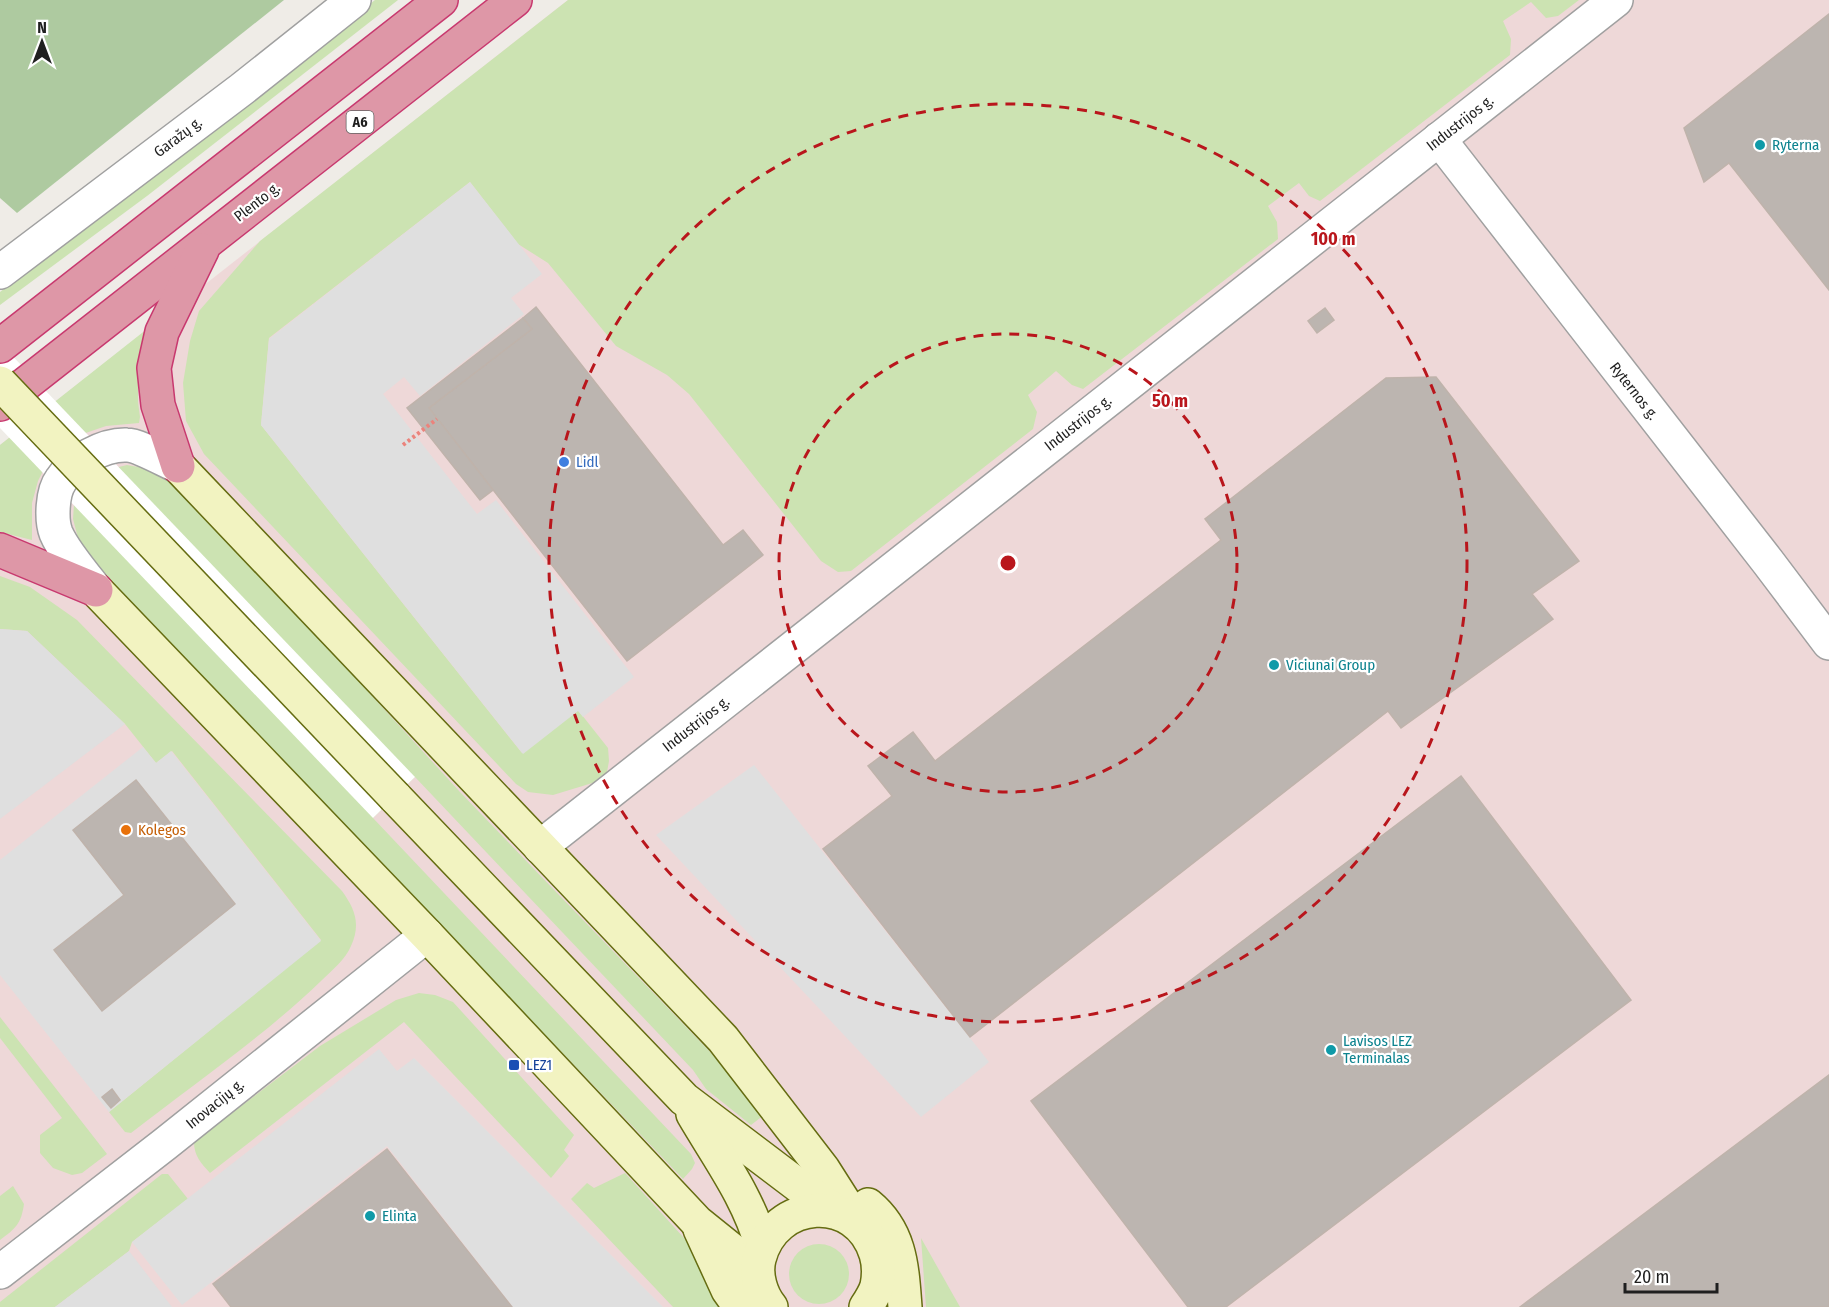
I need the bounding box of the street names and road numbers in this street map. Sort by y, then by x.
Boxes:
street label: Industrijos g. [1423,91,1497,155]
road number: A6 [346,111,374,133]
street label: Garažų g. [150,113,206,161]
street label: Plento g. [230,179,284,225]
street label: Ryternos g. [1606,359,1662,423]
street label: Industrijos g. [1041,391,1115,455]
street label: Industrijos g. [659,692,733,756]
street label: Inovacijų g. [183,1075,247,1133]

